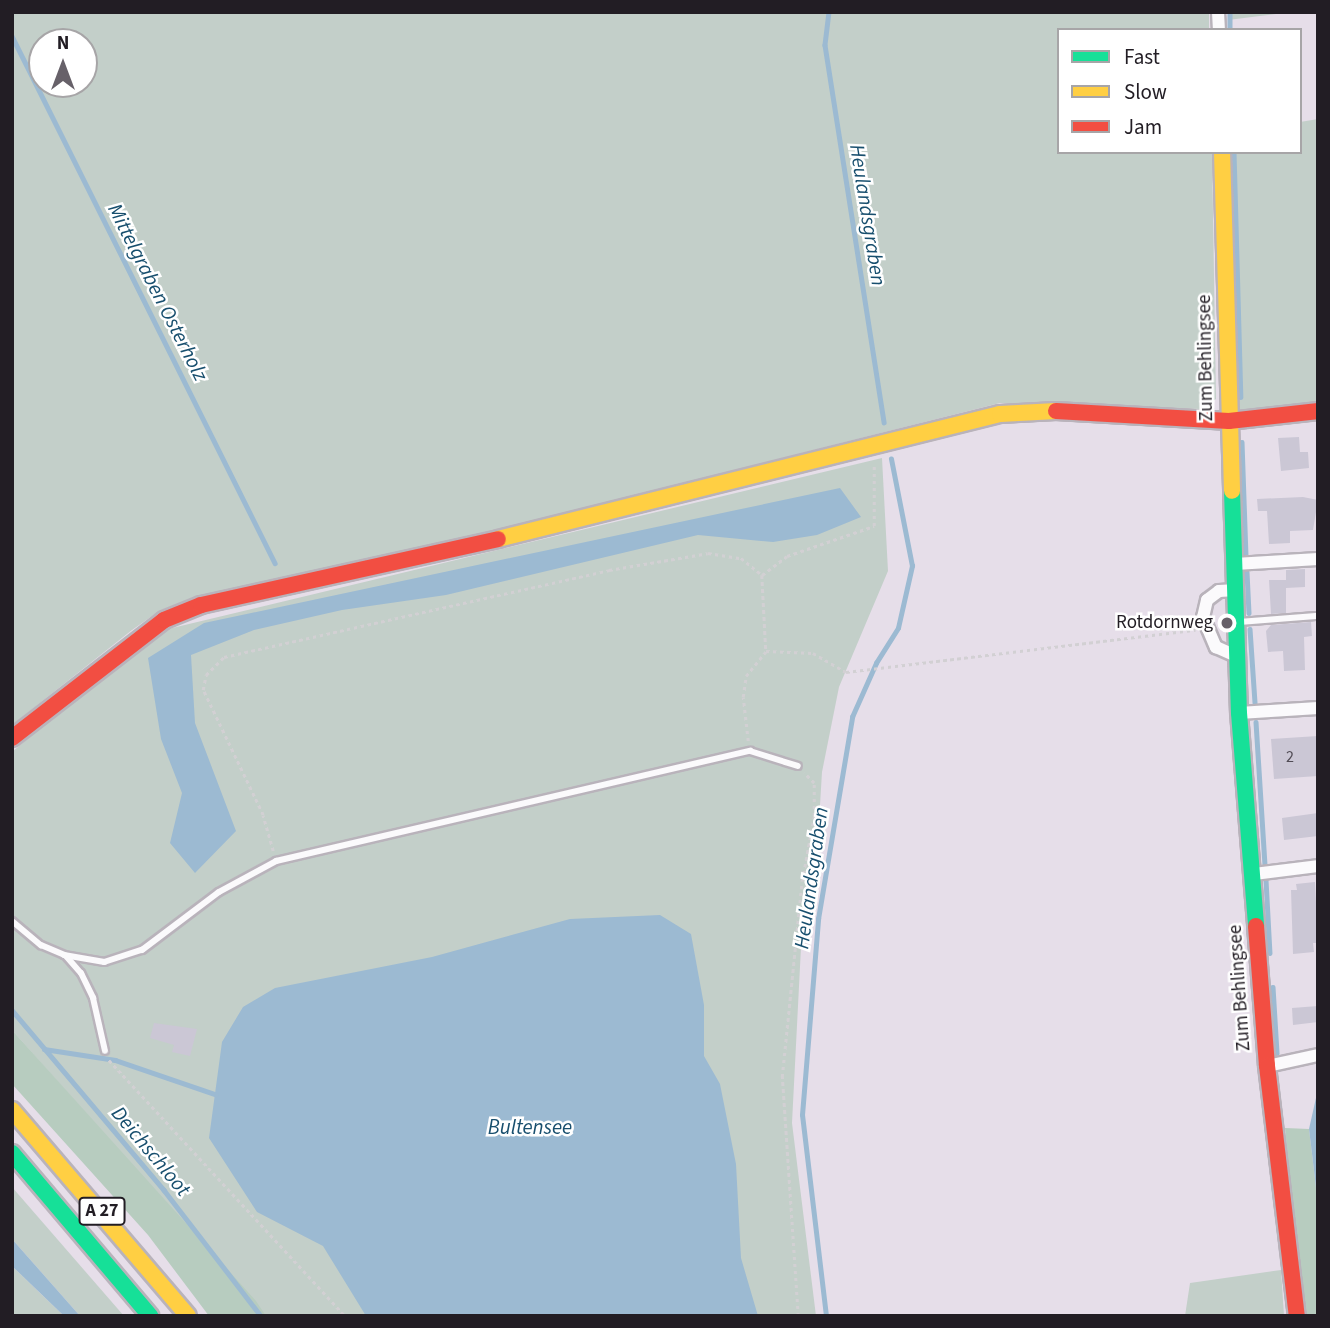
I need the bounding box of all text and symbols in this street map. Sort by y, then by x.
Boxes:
north arrow [28,28,98,98]
legend [1057,28,1302,154]
text: N [57,30,69,57]
text: Fast [1124,42,1160,72]
text: Slow [1124,77,1167,107]
text: Jam [1124,112,1162,142]
water label: Heulandsgraben [844,142,892,288]
water label: Mittelgraben Osterholz [102,199,214,385]
street label: Zum Behlingsee [1193,294,1219,422]
place label: Rotdornweg [1116,612,1213,634]
marker: Rotdornweg [1219,615,1235,631]
house number: 2 [1286,747,1294,767]
water label: Heulandsgraben [789,805,833,951]
street label: Zum Behlingsee [1224,924,1256,1052]
water label: Deichschloot [106,1101,196,1201]
water label: Bultensee [488,1114,572,1140]
road number: A 27 [78,1196,126,1226]

